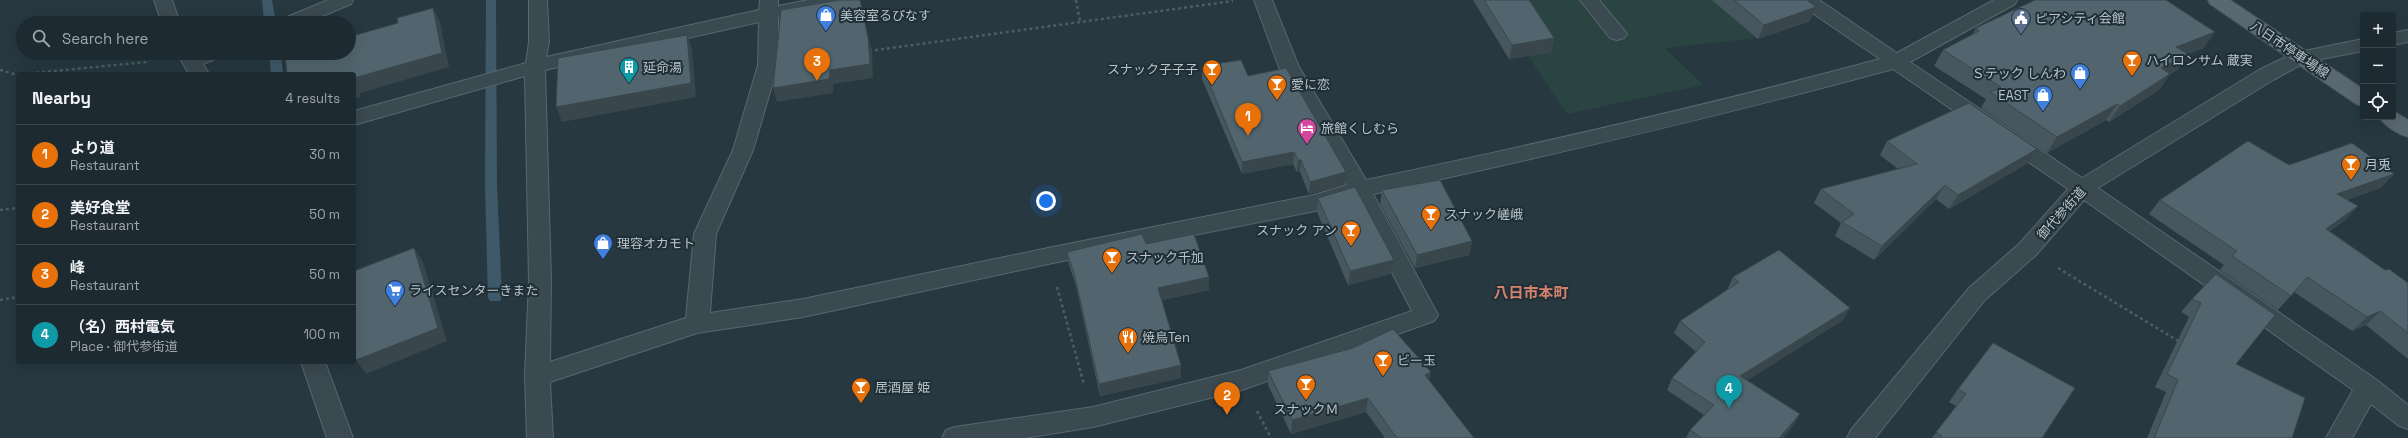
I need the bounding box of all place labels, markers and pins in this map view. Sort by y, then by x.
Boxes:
shop icon: 美容室るぴなす [815,4,837,32]
place label: 美容室るぴなす [840,7,931,24]
public building icon: ピアシティ会館 [2010,7,2032,35]
place label: ピアシティ会館 [2035,10,2125,27]
pin: 3 [804,48,830,81]
bar icon: ハイロンサム 蔵実 [2121,49,2143,77]
place label: ハイロンサム 蔵実 [2146,52,2253,69]
building icon: 延命湯 [618,56,640,84]
bar icon: スナック子子子 [1201,58,1223,86]
place label: 延命湯 [643,59,682,76]
place label: スナック子子子 [1107,61,1198,78]
shop icon: Ｓテック しんわ [2069,62,2091,90]
place label: Ｓテック しんわ [1972,65,2066,82]
bar icon: 愛に恋 [1266,73,1288,101]
place label: 愛に恋 [1291,76,1330,93]
shop icon: EAST [2032,84,2054,112]
place label: EAST [1998,87,2029,104]
pin: 1 [1235,103,1261,136]
hotel icon: 旅館くしむら [1296,117,1318,145]
place label: 旅館くしむら [1321,120,1399,137]
bar icon: 月兎 [2340,153,2362,181]
place label: 月兎 [2365,156,2391,173]
bar icon: スナック嵯峨 [1420,203,1442,231]
place label: スナック嵯峨 [1445,206,1523,223]
bar icon: スナック アン [1340,219,1362,247]
place label: スナック アン [1256,222,1337,239]
shop icon: 理容オカモト [592,232,614,260]
place label: 理容オカモト [617,235,695,252]
bar icon: スナック千加 [1101,246,1123,274]
place label: スナック千加 [1126,249,1204,266]
supermarket icon: ライスセンターきまた [384,279,406,307]
place label: ライスセンターきまた [409,282,539,299]
restaurant icon: 焼鳥Ten [1117,326,1139,354]
place label: 焼鳥Ten [1142,329,1190,346]
bar icon: ビー玉 [1372,349,1394,377]
place label: ビー玉 [1397,352,1436,369]
bar icon: スナックＭ [1295,373,1317,401]
pin: 4 [1716,375,1742,408]
bar icon: 居酒屋 姫 [850,376,872,404]
place label: 居酒屋 姫 [875,379,930,396]
pin: 2 [1214,382,1240,415]
place label: スナックＭ [1273,401,1339,418]

